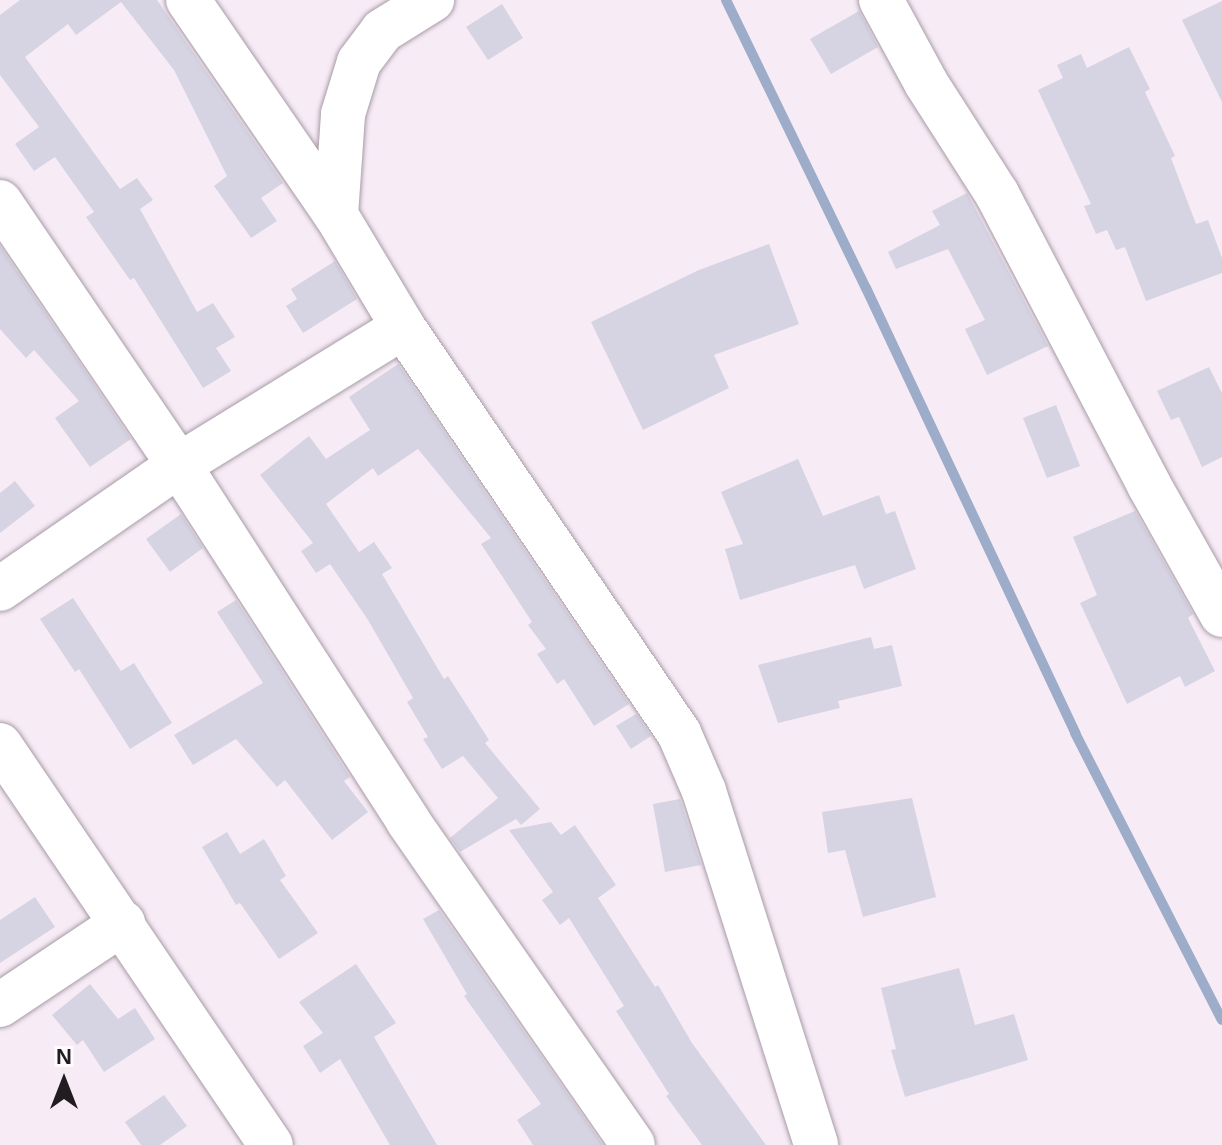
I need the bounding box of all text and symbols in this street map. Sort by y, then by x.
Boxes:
north arrow [24,1041,104,1121]
text: N [56,1044,72,1069]

